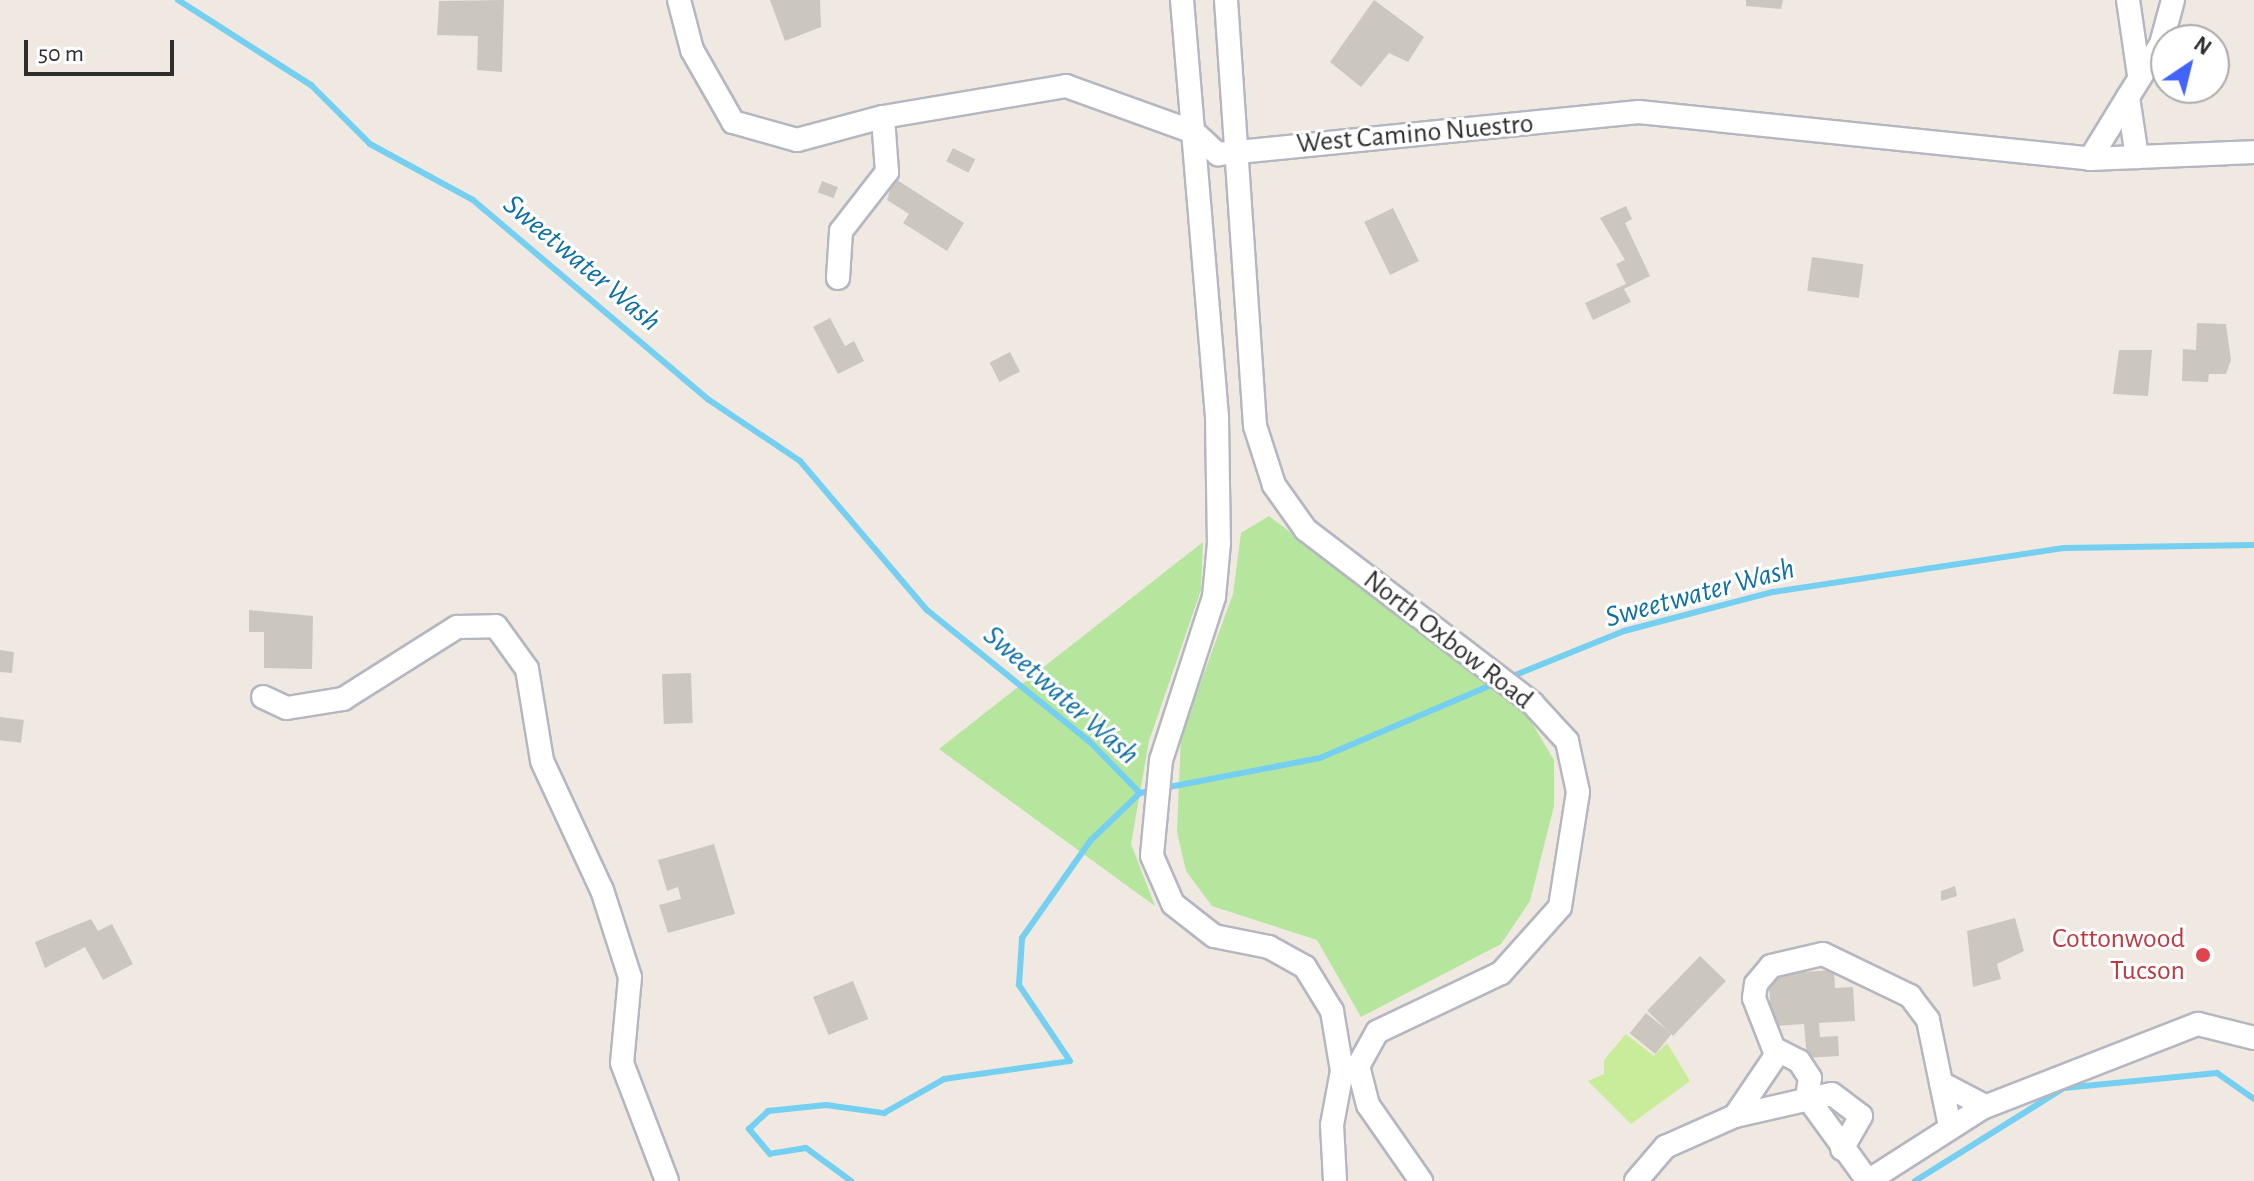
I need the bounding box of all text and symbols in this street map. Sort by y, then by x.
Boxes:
scale bar [28,24,178,74]
north arrow [2150,24,2230,104]
text: N [2190,33,2215,59]
text: 50 m [38,42,84,66]
street label: West Camino Nuestro [1295,107,1535,161]
water label: Sweetwater Wash [496,187,668,339]
water label: Sweetwater Wash [1601,550,1799,636]
street label: North Oxbow Road [1356,563,1540,717]
water label: Sweetwater Wash [976,618,1146,772]
place label: Cottonwood Tucson [2052,922,2185,988]
marker: Cottonwood Tucson [2192,944,2214,966]

